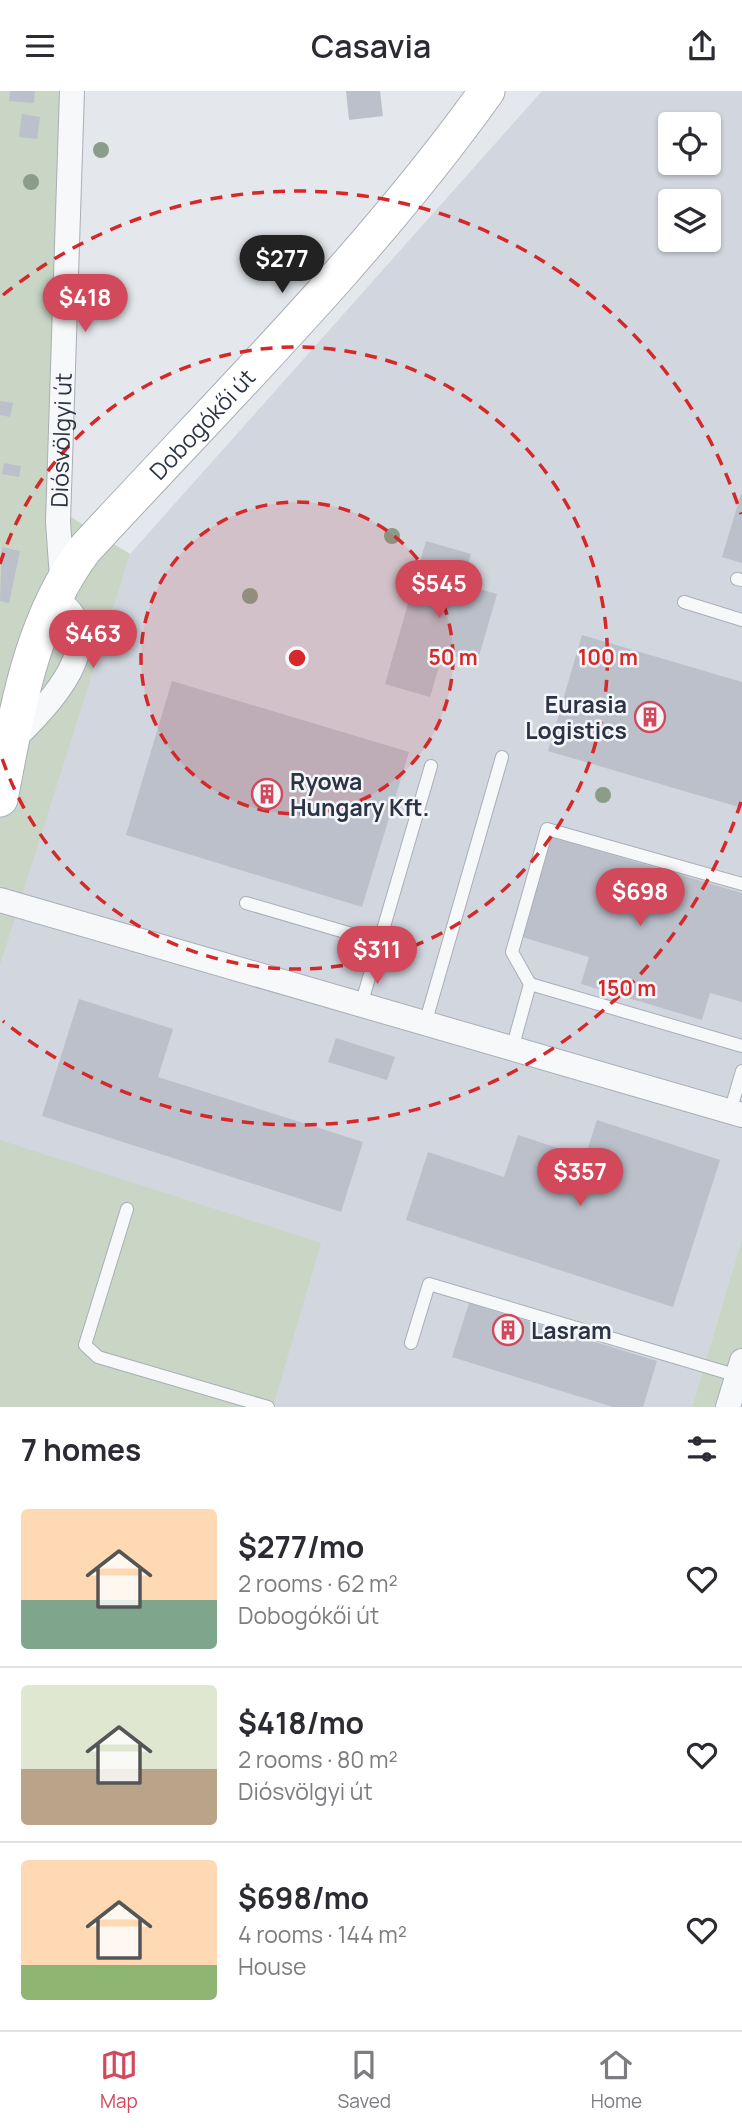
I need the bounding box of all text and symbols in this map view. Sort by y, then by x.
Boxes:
text: Casavia [311,24,431,68]
icon: menu [21,27,59,65]
icon: share [683,27,721,65]
map controls [658,112,721,252]
button: locate [658,112,721,175]
button: layers [658,189,721,252]
pin: $277 [241,235,323,295]
text: $277 [256,242,308,274]
pin: $418 [44,275,126,334]
text: $418 [59,281,111,313]
street label: Dobogókői út [142,361,262,486]
street label: Diósvölgyi út [42,372,79,508]
pin: $545 [398,561,480,620]
text: $545 [411,567,467,599]
pin: $463 [52,611,134,670]
text: $463 [65,617,121,649]
text: 50 m [428,643,478,671]
text: 100 m [578,643,638,671]
centre of rings [285,646,309,670]
place label: Eurasia Logistics [525,688,627,746]
building icon: Eurasia Logistics [633,700,667,734]
place label: Ryowa Hungary Kft. [290,765,430,823]
building icon: Ryowa Hungary Kft. [250,777,284,811]
pin: $698 [599,869,681,928]
text: $698 [612,875,668,907]
pin: $311 [336,927,418,986]
text: $311 [353,933,401,965]
text: 150 m [598,974,656,1002]
pin: $357 [539,1149,621,1208]
text: $357 [553,1155,607,1187]
building icon: Lasram [491,1313,525,1347]
place label: Lasram [531,1314,612,1346]
text: 7 homes [21,1429,141,1470]
icon: filters [683,1430,721,1468]
text: $277/mo [238,1526,364,1567]
icon: home [77,1537,161,1621]
icon: heart [683,1560,721,1598]
text: 2 rooms · 62 m² [238,1567,398,1599]
text: Dobogókői út [238,1599,379,1631]
text: $418/mo [238,1702,364,1743]
icon: home [77,1713,161,1797]
icon: heart [683,1736,721,1774]
text: 2 rooms · 80 m² [238,1743,398,1775]
text: Diósvölgyi út [238,1775,373,1807]
text: $698/mo [238,1877,369,1918]
icon: home [77,1888,161,1972]
icon: heart [683,1911,721,1949]
text: 4 rooms · 144 m² [238,1918,407,1950]
text: House [238,1950,307,1982]
tab: Map [100,2046,138,2114]
tab: Saved [338,2046,391,2114]
tab: Home [591,2046,642,2114]

